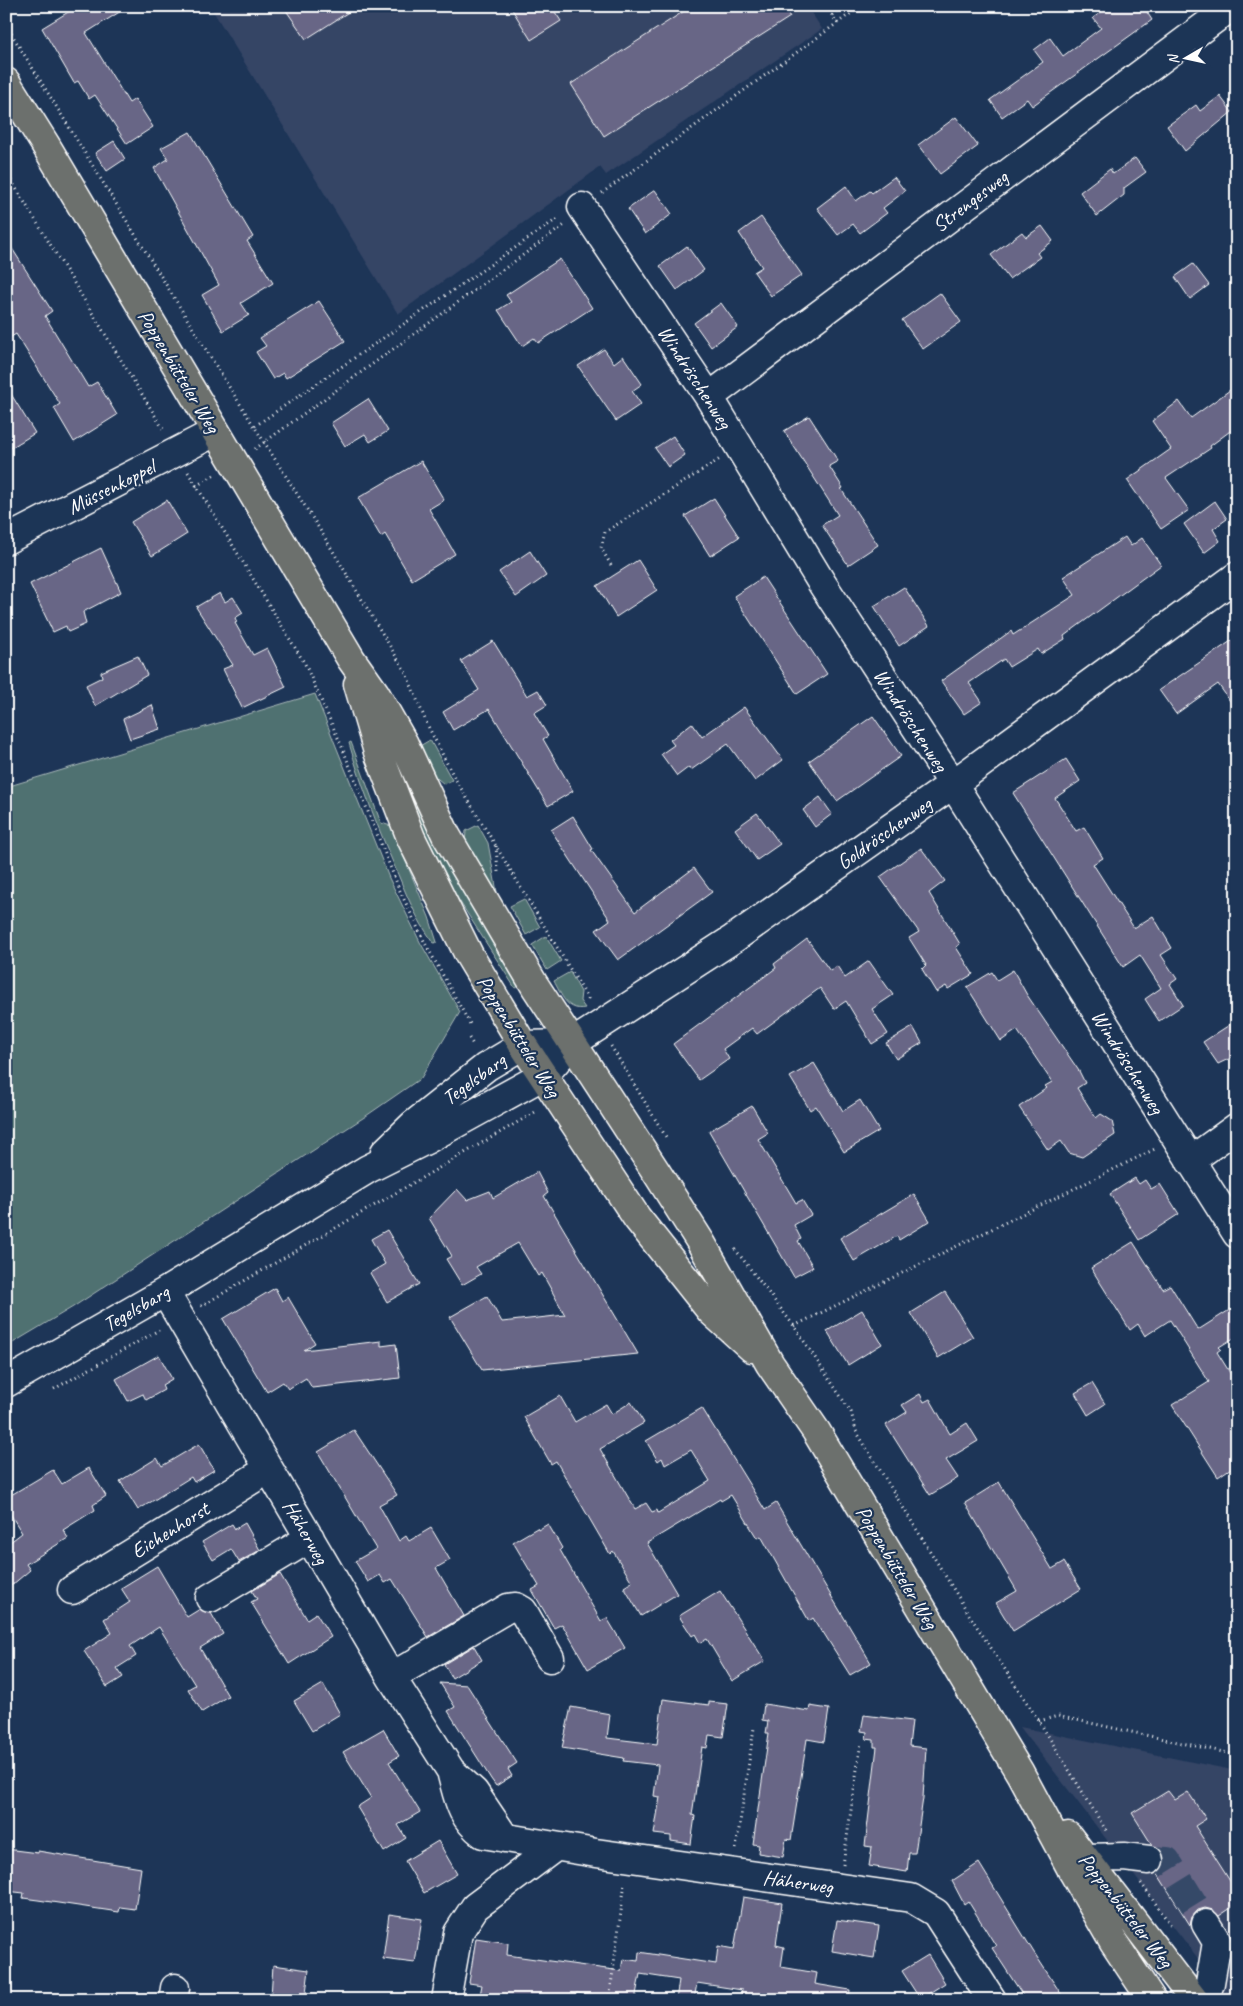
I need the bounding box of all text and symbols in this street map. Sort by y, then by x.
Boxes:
north arrow [1160,32,1210,82]
text: N [1164,52,1183,66]
street label: Strengesweg [927,163,1014,238]
street label: Poppenbütteler Weg [132,305,227,438]
street label: Windröschenweg [652,321,739,435]
street label: Müssenkoppel [63,452,162,520]
street label: Windröschenweg [868,664,955,778]
street label: Goldröschenweg [832,790,938,875]
street label: Poppenbütteler Weg [471,970,568,1103]
street label: Windröschenweg [1086,1005,1171,1120]
street label: Tegelsbarg [437,1046,512,1111]
street label: Tegelsbarg [98,1278,175,1337]
street label: Eichenhorst [126,1495,216,1564]
street label: Häherweg [277,1495,336,1570]
street label: Poppenbütteler Weg [850,1501,945,1634]
street label: Poppenbütteler Weg [1073,1847,1180,1974]
street label: Häherweg [761,1864,836,1900]

